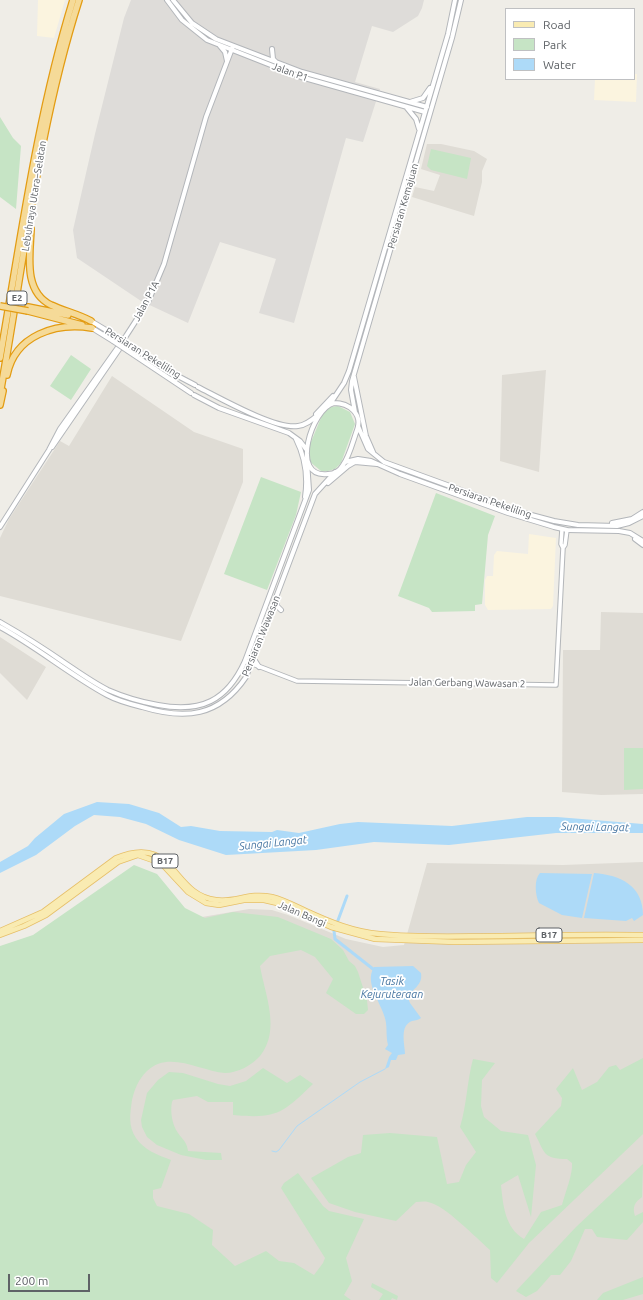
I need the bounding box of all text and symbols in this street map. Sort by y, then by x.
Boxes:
legend [505,8,635,80]
text: Road [543,18,571,31]
text: Park [543,38,567,51]
text: Water [543,58,576,71]
street label: Jalan P1 [270,60,310,84]
street label: Lebuhraya Utara–Selatan [19,140,49,252]
street label: Persiaran Kemajuan [385,162,421,250]
street label: Jalan P1A [130,279,162,323]
road number: E2 [7,291,27,305]
street label: Persiaran Pekeliling [103,325,183,381]
street label: Persiaran Pekeliling [447,481,533,521]
street label: Persiaran Wawasan [239,594,283,678]
street label: Jalan Gerbang Wawasan 2 [409,676,525,690]
water label: Sungai Langat [561,820,629,834]
water label: Sungai Langat [238,833,308,853]
road number: B17 [152,854,178,868]
street label: Jalan Bangi [276,898,328,930]
road number: B17 [536,928,562,942]
water label: Tasik Kejuruteraan [361,974,423,1000]
scale bar [10,1266,92,1292]
text: 200 m [15,1274,48,1287]

